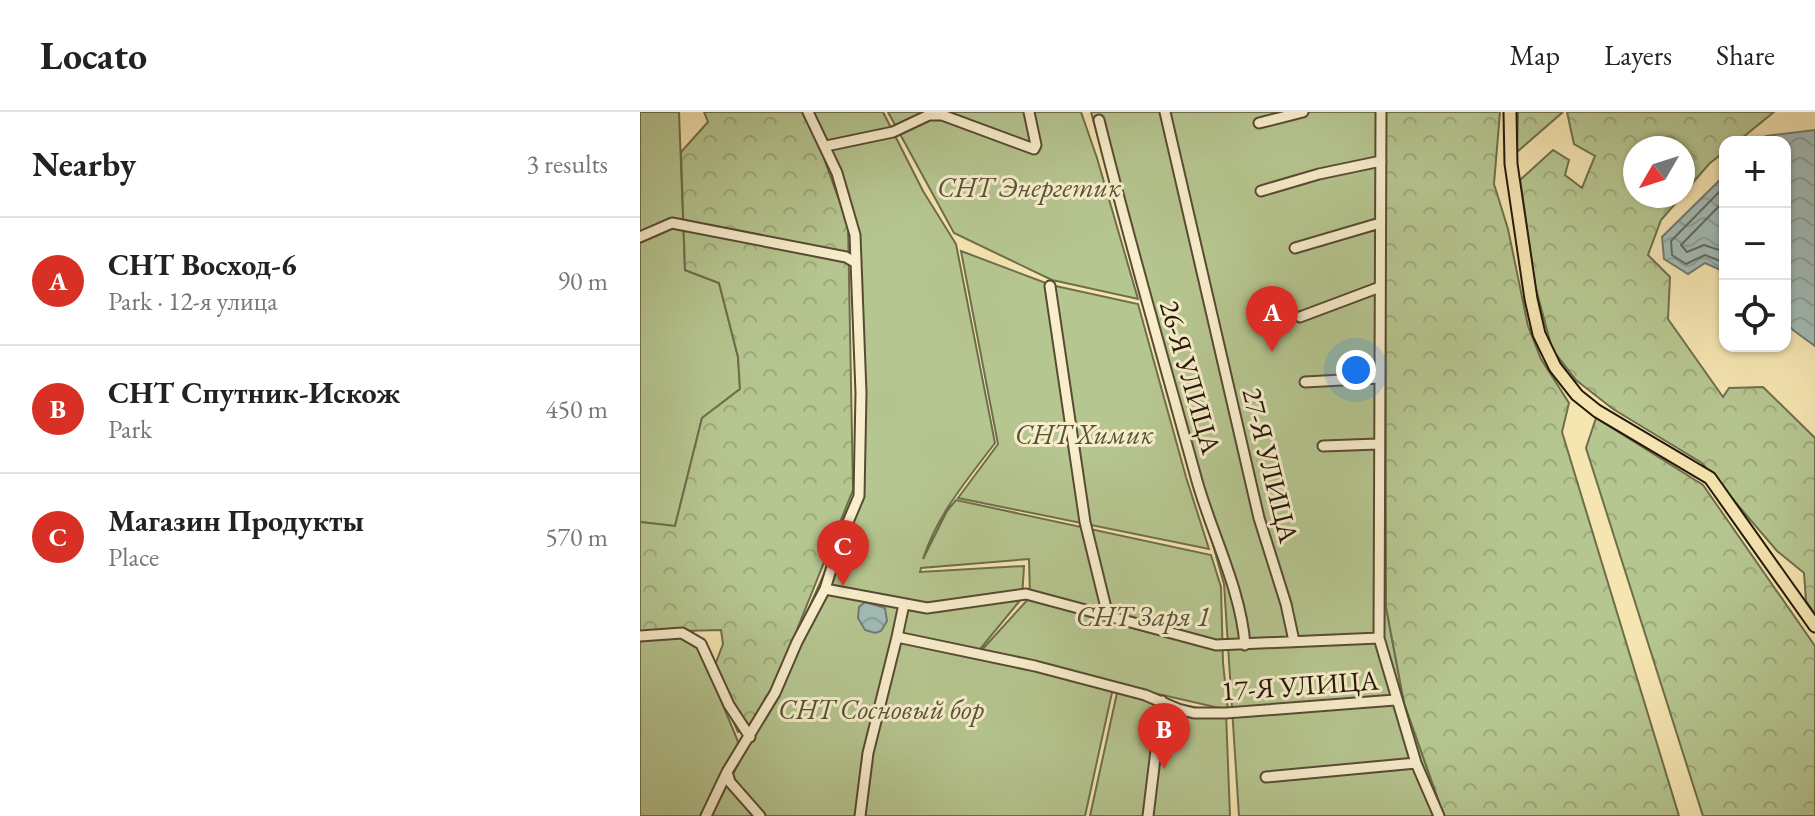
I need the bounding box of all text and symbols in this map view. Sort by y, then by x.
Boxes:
text: Locato [40,31,147,80]
text: Map [1510,37,1560,73]
text: Layers [1604,37,1672,73]
text: Share [1716,37,1775,73]
north arrow [1623,136,1695,208]
map controls [1719,136,1791,352]
button: + [1719,136,1791,208]
text: Nearby [32,142,136,186]
text: 3 results [527,147,608,181]
park label: СНТ Энергетик [937,169,1122,205]
button: − [1719,208,1791,280]
text: СНТ Восход-6 [108,245,297,284]
text: A [49,264,67,298]
text: 90 m [558,264,608,298]
button: locate [1719,280,1791,352]
text: Park · 12-я улица [108,284,278,318]
pin: A [1246,286,1298,352]
street label: 26-Я УЛИЦА [1152,296,1230,459]
your location [1336,350,1376,390]
text: СНТ Спутник-Искож [108,373,400,412]
street label: 27-Я УЛИЦА [1234,384,1308,547]
text: B [50,392,66,426]
text: 450 m [545,392,608,426]
text: Park [108,412,152,446]
park label: СНТ Химик [1015,416,1154,452]
text: Магазин Продукты [108,501,364,540]
text: C [49,520,67,554]
text: 570 m [545,520,608,554]
pin: C [817,520,869,586]
text: Place [108,540,159,574]
park label: СНТ Заря 1 [1076,598,1210,634]
street label: 17-Я УЛИЦА [1220,661,1381,708]
park label: СНТ Сосновый бор [778,691,985,727]
pin: B [1138,703,1190,769]

